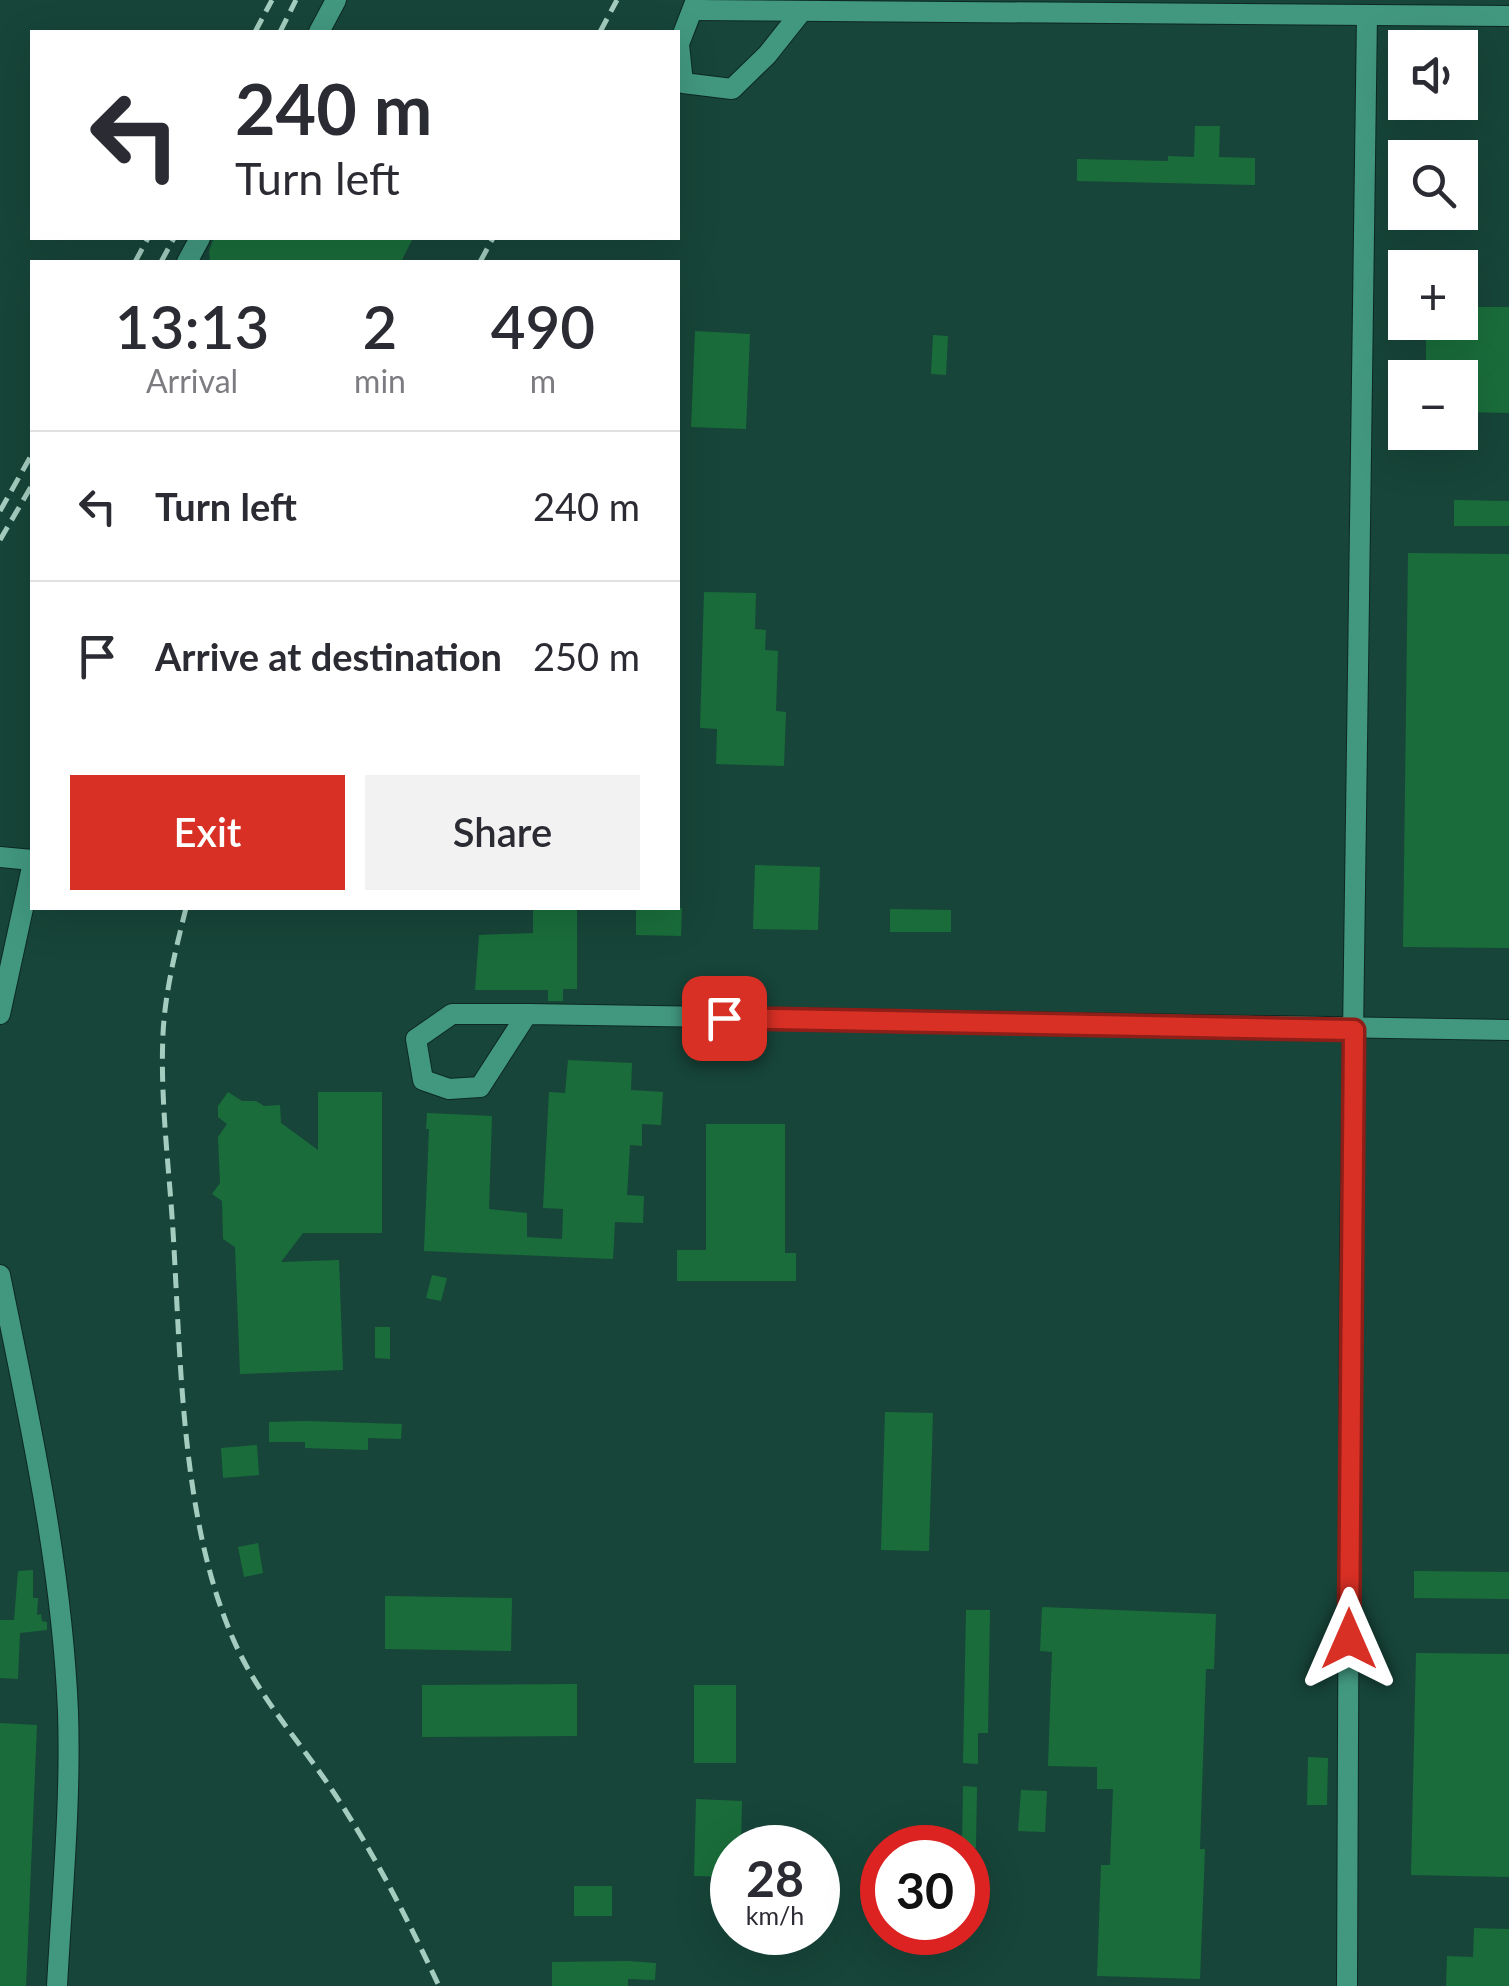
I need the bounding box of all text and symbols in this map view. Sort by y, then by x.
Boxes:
map controls [1388,30,1478,450]
button: sound [1388,30,1478,120]
text: 240 m [235,66,432,150]
icon: left [70,70,200,200]
button: search [1388,140,1478,230]
text: Turn left [235,151,400,205]
button: + [1388,250,1478,340]
text: 13:13 [115,290,269,362]
text: 2 [363,290,397,362]
text: 490 [491,290,595,362]
button: − [1388,360,1478,450]
text: Arrival [146,361,238,400]
text: min [354,361,406,400]
text: m [530,361,556,400]
icon: left [70,479,125,534]
text: Turn left [155,483,297,529]
text: 240 m [533,483,640,529]
icon: arrive [70,629,125,684]
text: Arrive at destination [155,633,502,679]
text: 250 m [533,633,640,679]
button: Exit [70,775,345,890]
button: Share [365,775,640,890]
pin [682,976,767,1061]
icon: arrive [697,991,752,1046]
position arrow [1297,1587,1401,1691]
speed limit sign: 30 [860,1825,990,1955]
text: 28 [746,1848,804,1908]
text: km/h [746,1900,804,1930]

